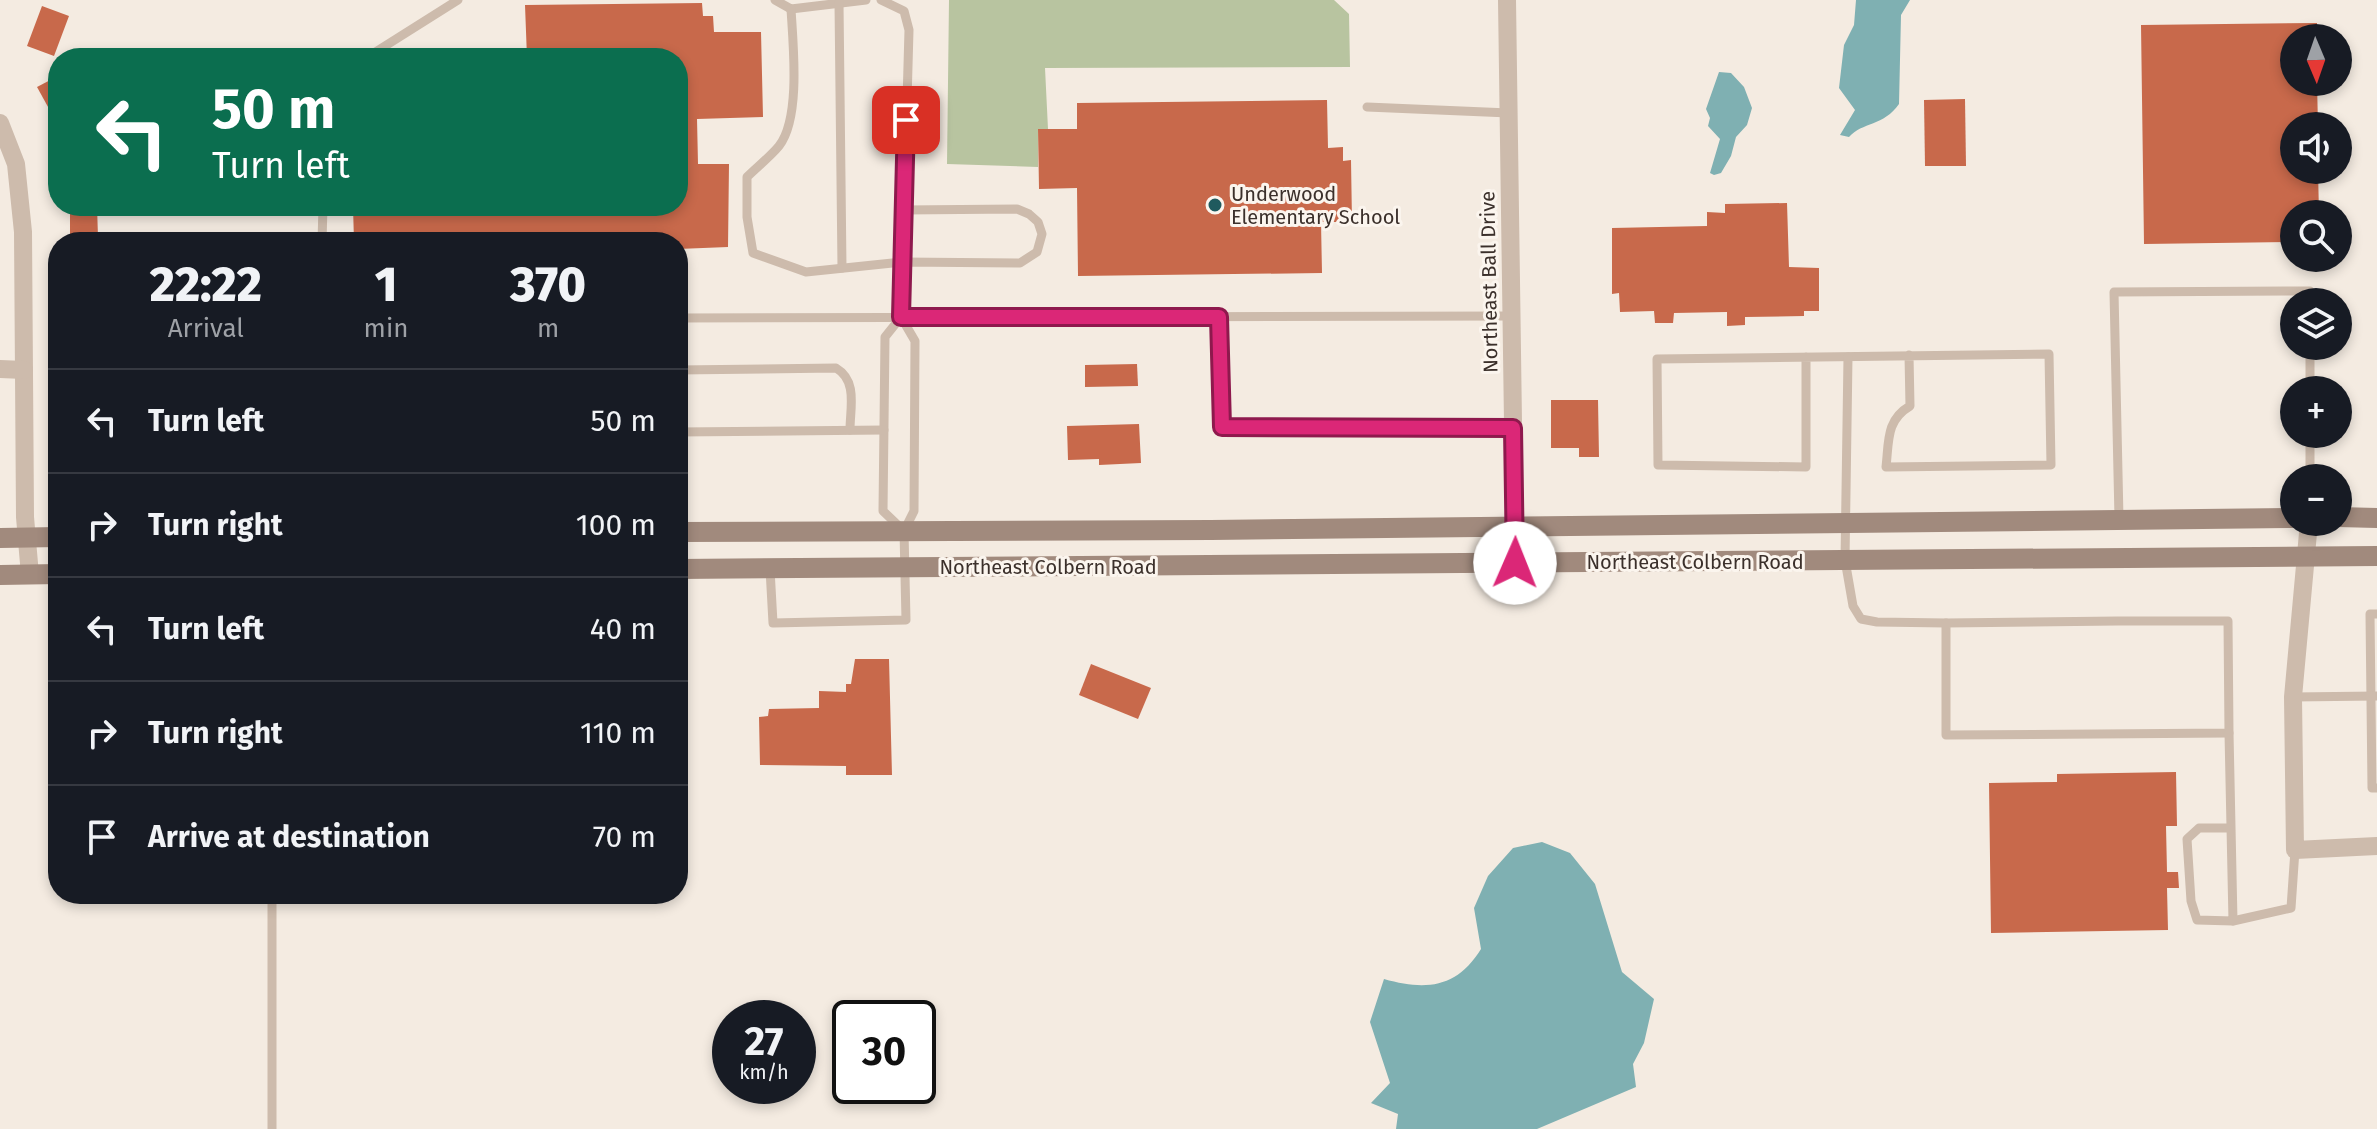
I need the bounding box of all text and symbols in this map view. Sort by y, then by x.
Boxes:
north arrow [2280,24,2352,96]
map controls [2280,24,2352,536]
text: 50 m [212,76,335,143]
icon: left [80,80,184,184]
pin [872,86,940,154]
icon: arrive [884,98,928,142]
button: sound [2280,112,2352,184]
text: Turn left [212,144,350,188]
place label: Underwood Elementary School [1231,182,1400,229]
street label: Northeast Ball Drive [1475,191,1503,373]
marker: Underwood Elementary School [1206,196,1224,214]
button: search [2280,200,2352,272]
text: 22:22 [150,256,262,314]
text: 1 [375,256,397,314]
text: 370 [510,256,586,314]
button: layers [2280,288,2352,360]
text: Arrival [168,313,244,344]
text: min [364,313,408,344]
text: m [537,313,559,344]
button: + [2280,376,2352,448]
icon: left [80,399,124,443]
text: Turn left [148,403,264,439]
text: 50 m [591,403,656,439]
button: − [2280,464,2352,536]
icon: right [80,503,124,547]
text: Turn right [148,507,283,543]
text: 100 m [576,507,656,543]
position arrow [1473,521,1557,605]
street label: Northeast Colbern Road [1586,550,1804,574]
street label: Northeast Colbern Road [939,555,1157,579]
icon: left [80,607,124,651]
text: Turn left [148,611,264,647]
text: 40 m [590,611,656,647]
icon: right [80,711,124,755]
text: Turn right [148,715,283,751]
text: 110 m [580,715,656,751]
icon: arrive [80,815,124,859]
text: Arrive at destination [148,819,430,855]
text: 70 m [593,819,656,855]
speed limit sign: 30 [832,1000,936,1104]
text: 27 [745,1018,784,1066]
text: km/h [739,1060,789,1084]

